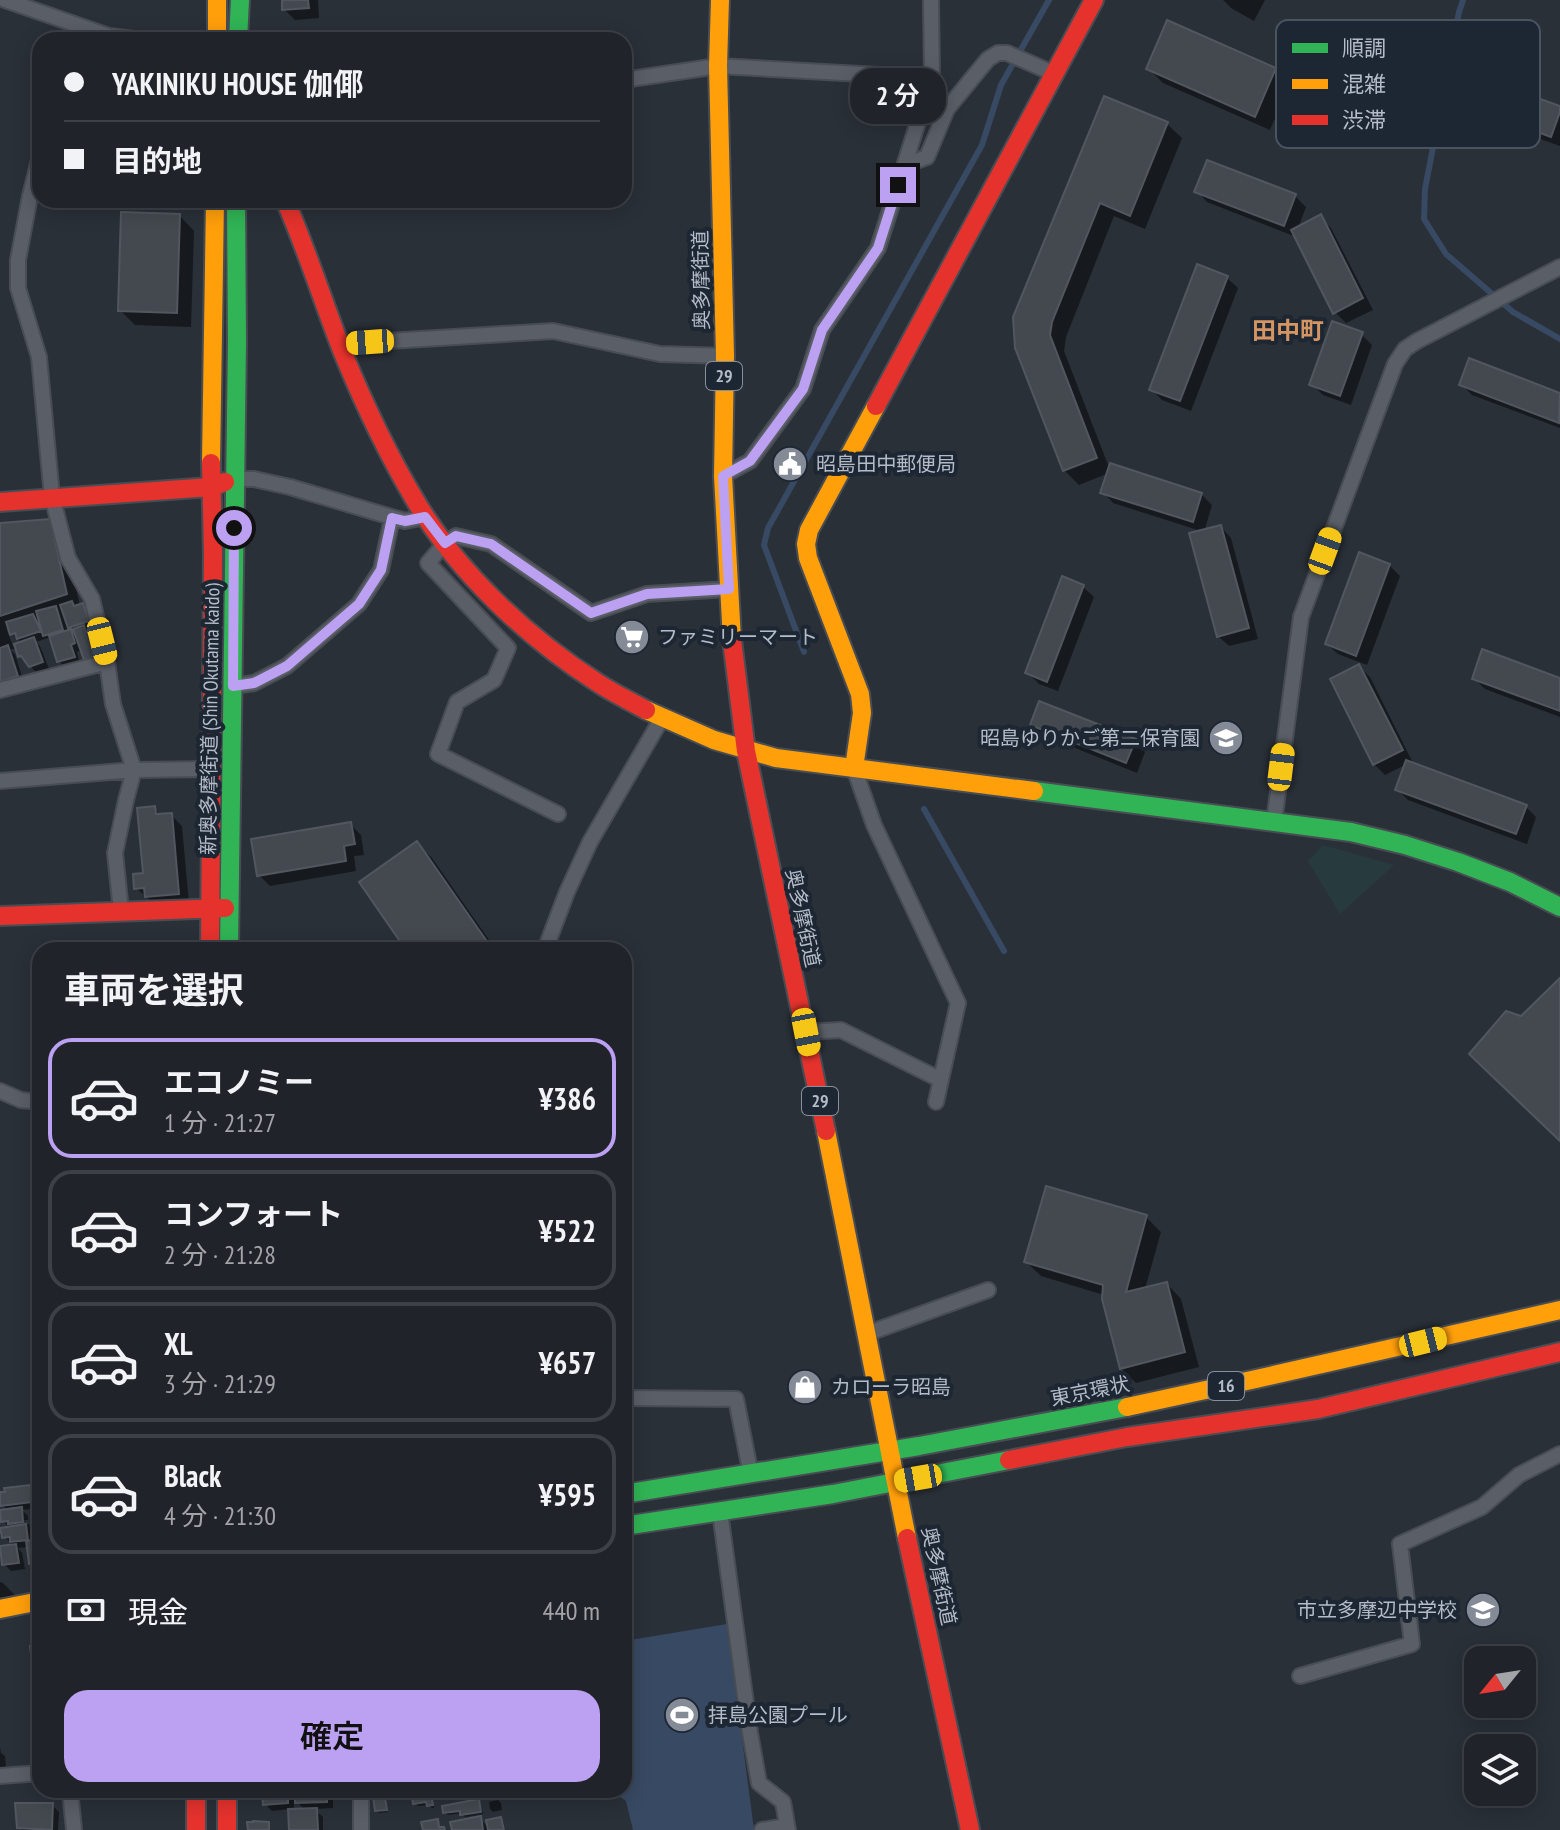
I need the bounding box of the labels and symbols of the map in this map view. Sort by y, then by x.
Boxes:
legend [1276,20,1540,148]
text: 順調 [1342,34,1386,62]
callout: 2 分 [850,69,946,125]
text: 混雑 [1342,70,1386,98]
text: 渋滞 [1342,106,1386,134]
route end [880,167,916,203]
street label: 奥多摩街道 [687,230,715,330]
district label: 田中町 [1252,315,1324,346]
car [345,328,395,356]
road number: 29 [706,362,742,390]
public building icon: 昭島田中郵便局 [771,445,809,483]
place label: 昭島田中郵便局 [816,451,956,477]
route start [216,510,252,546]
car [1306,524,1344,578]
street label: 新奥多摩街道 (Shin Okutama kaido) [195,583,225,855]
car [85,615,119,667]
supermarket icon: ファミリーマート [613,618,651,656]
place label: ファミリーマート [658,624,818,650]
school or university icon: 昭島ゆりかご第二保育園 [1207,719,1245,757]
place label: 昭島ゆりかご第二保育園 [980,725,1200,751]
car [1266,742,1296,792]
street label: 奥多摩街道 [780,866,826,970]
car [790,1006,822,1058]
road number: 29 [802,1087,838,1115]
car [1397,1325,1449,1359]
shop icon: カローラ昭島 [786,1368,824,1406]
street label: 東京環状 [1048,1371,1132,1411]
road number: 16 [1208,1372,1244,1400]
place label: カローラ昭島 [831,1374,951,1400]
car [892,1462,944,1494]
street label: 奥多摩街道 [916,1524,962,1628]
school or university icon: 市立多摩辺中学校 [1464,1591,1502,1629]
place label: 市立多摩辺中学校 [1297,1597,1457,1623]
north arrow [1464,1646,1536,1718]
sports icon: 拝島公園プール [663,1696,701,1734]
place label: 拝島公園プール [708,1702,848,1728]

